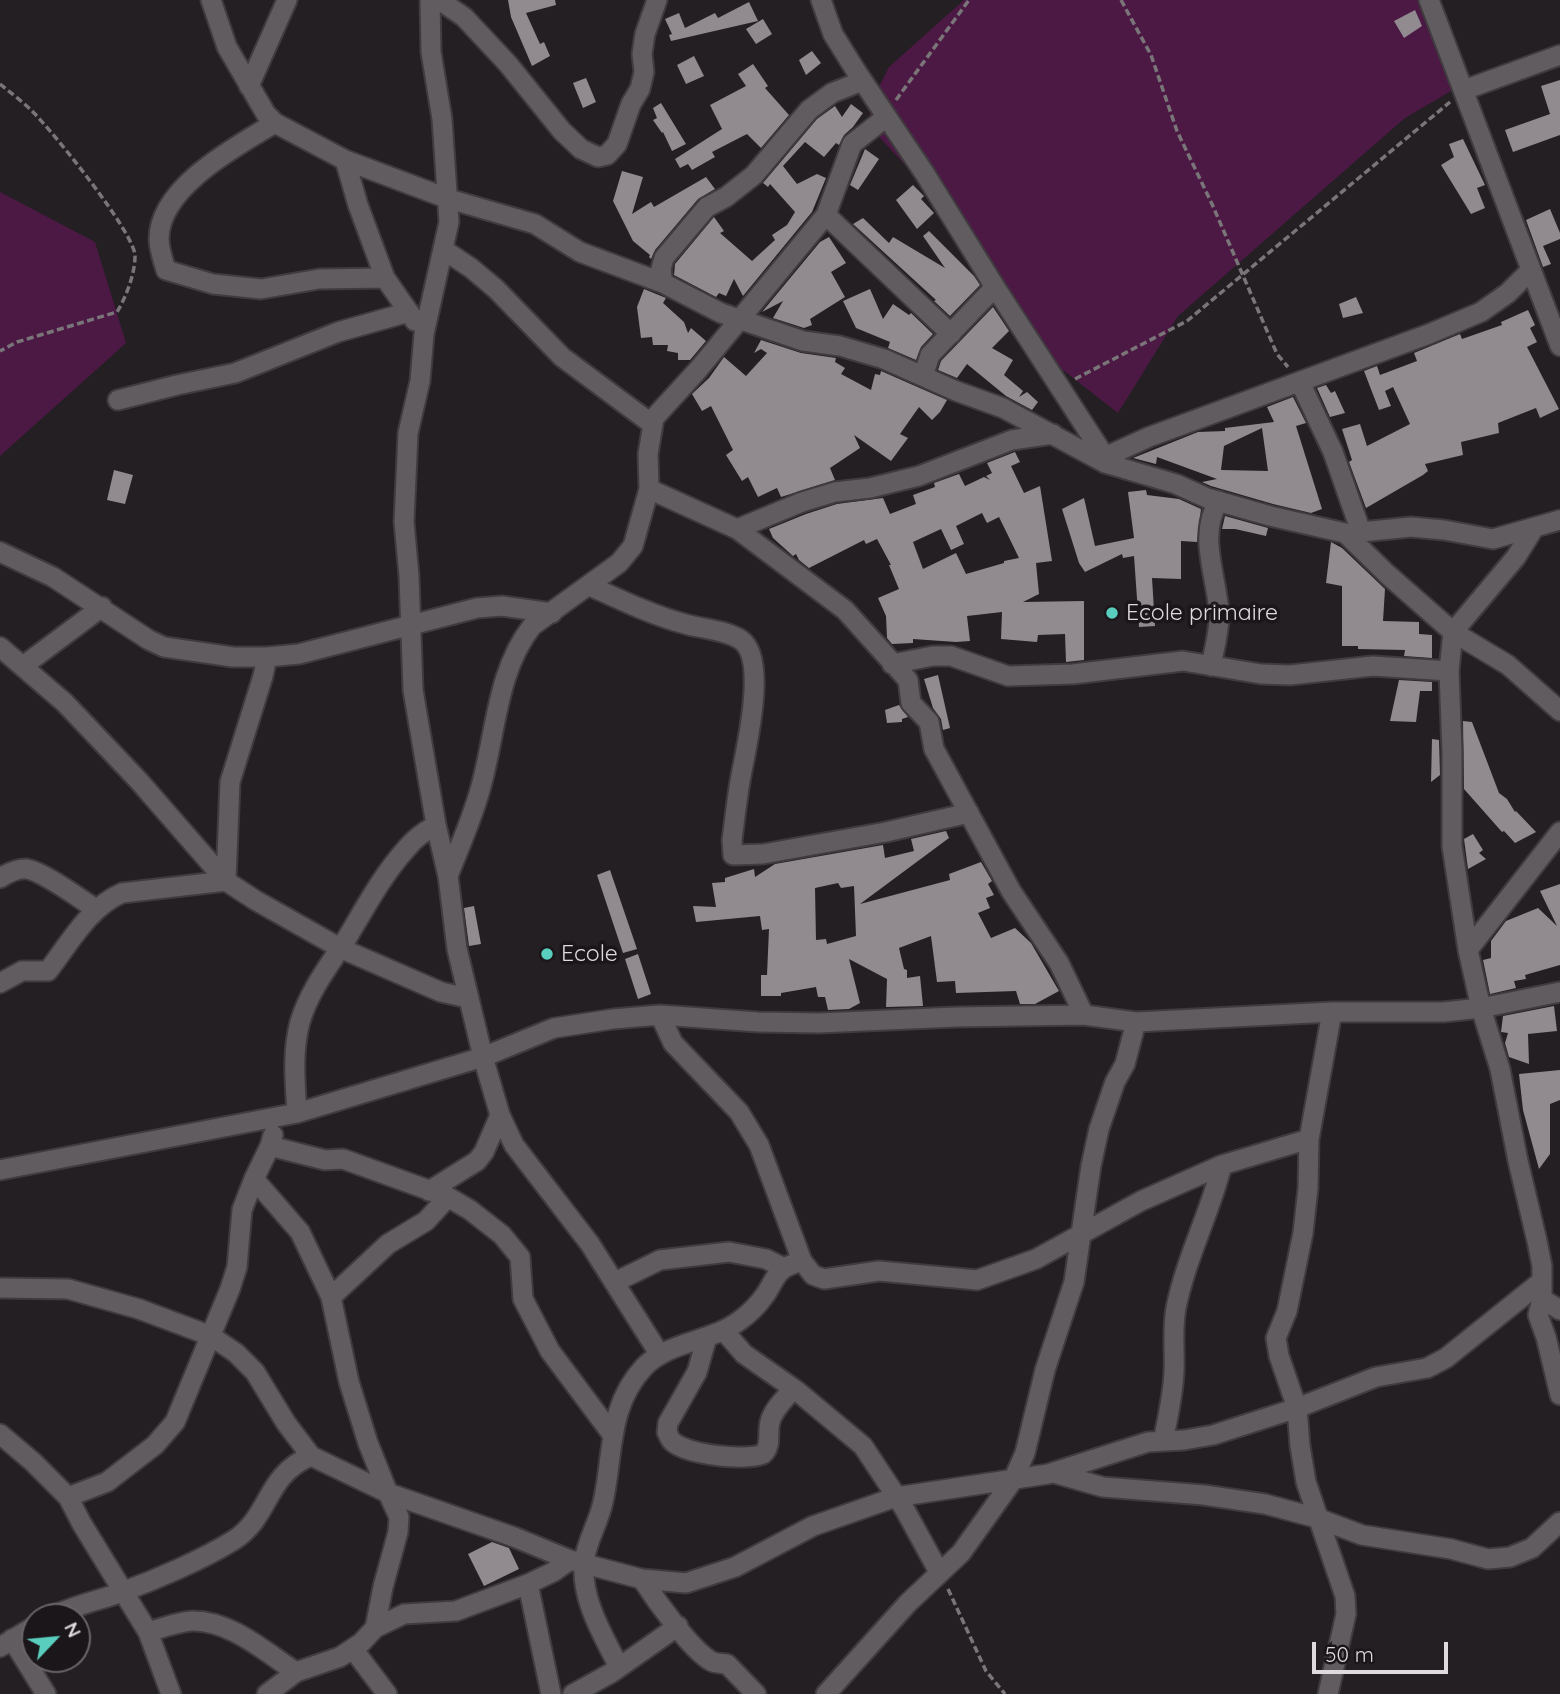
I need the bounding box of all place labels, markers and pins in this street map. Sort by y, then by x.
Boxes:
place label: Ecole primaire [1126,599,1278,627]
marker: Ecole primaire [1104,605,1120,621]
place label: Ecole [561,940,618,968]
marker: Ecole [539,946,555,962]

